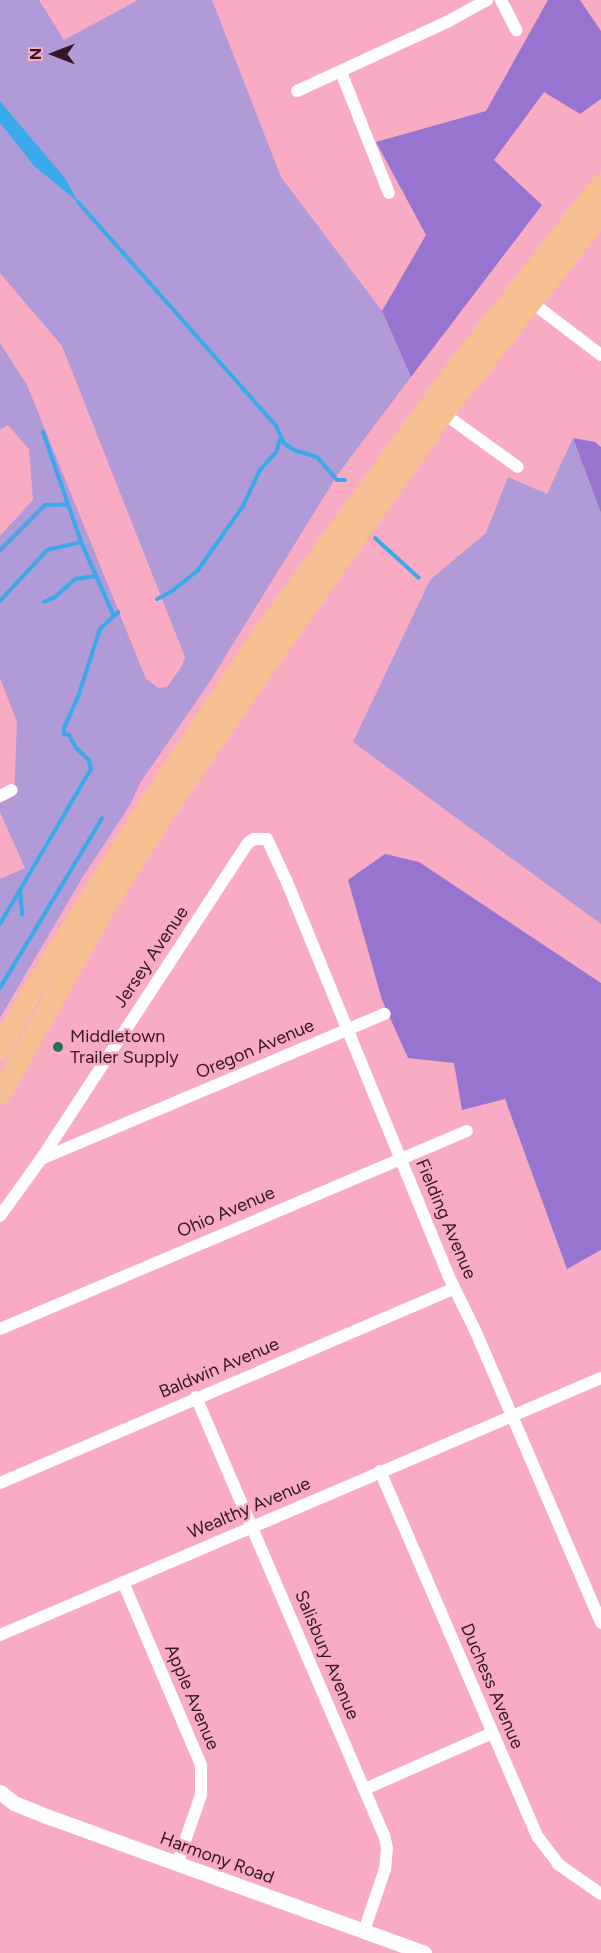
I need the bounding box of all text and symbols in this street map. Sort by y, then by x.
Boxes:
north arrow [24,24,84,84]
text: N [26,48,45,60]
street label: Jersey Avenue [109,902,193,1012]
street label: Oregon Avenue [193,1014,317,1084]
place label: Middletown Trailer Supply [70,1026,179,1068]
marker: Middletown Trailer Supply [51,1040,65,1054]
street label: Fielding Avenue [411,1156,481,1282]
street label: Ohio Avenue [174,1182,278,1242]
street label: Baldwin Avenue [156,1333,282,1403]
street label: Wealthy Avenue [184,1472,314,1544]
street label: Salisbury Avenue [290,1587,364,1723]
street label: Duchess Avenue [456,1620,528,1752]
street label: Apple Avenue [160,1641,224,1753]
street label: Harmony Road [157,1827,277,1889]

